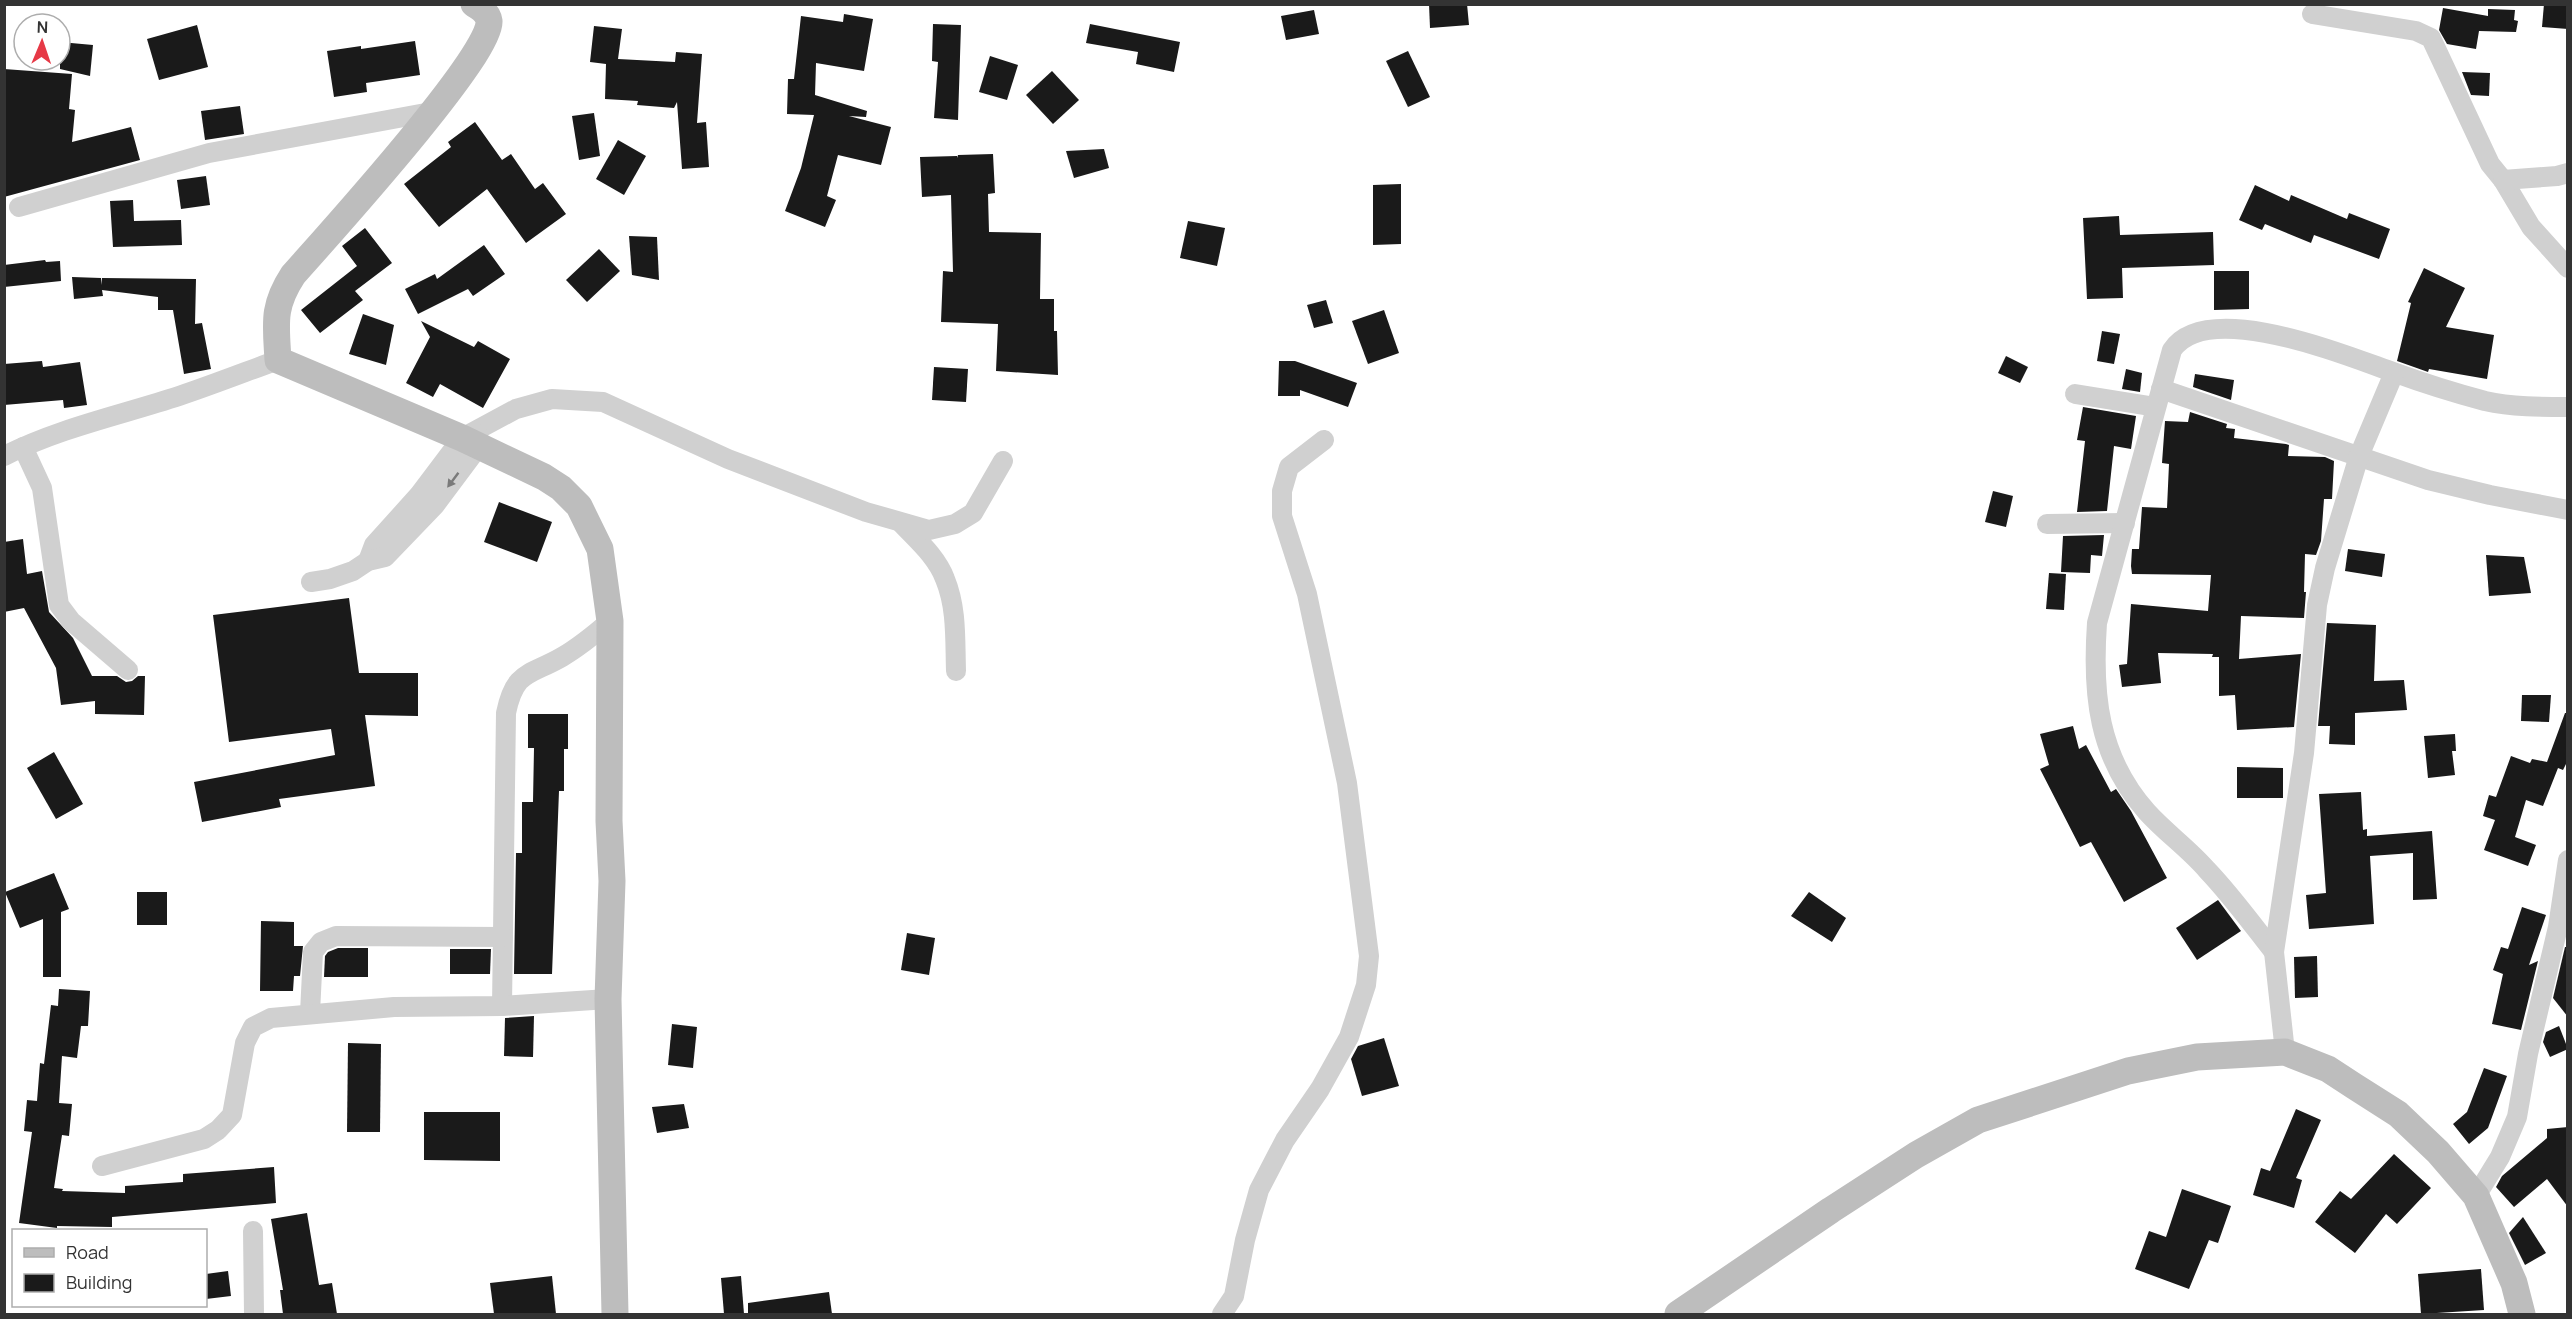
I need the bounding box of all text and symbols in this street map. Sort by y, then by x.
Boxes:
north arrow [12,12,72,72]
text: N [36,16,49,38]
one-way arrow [447,472,459,488]
legend [12,1229,207,1307]
text: Road [66,1240,109,1264]
text: Building [66,1270,132,1294]

